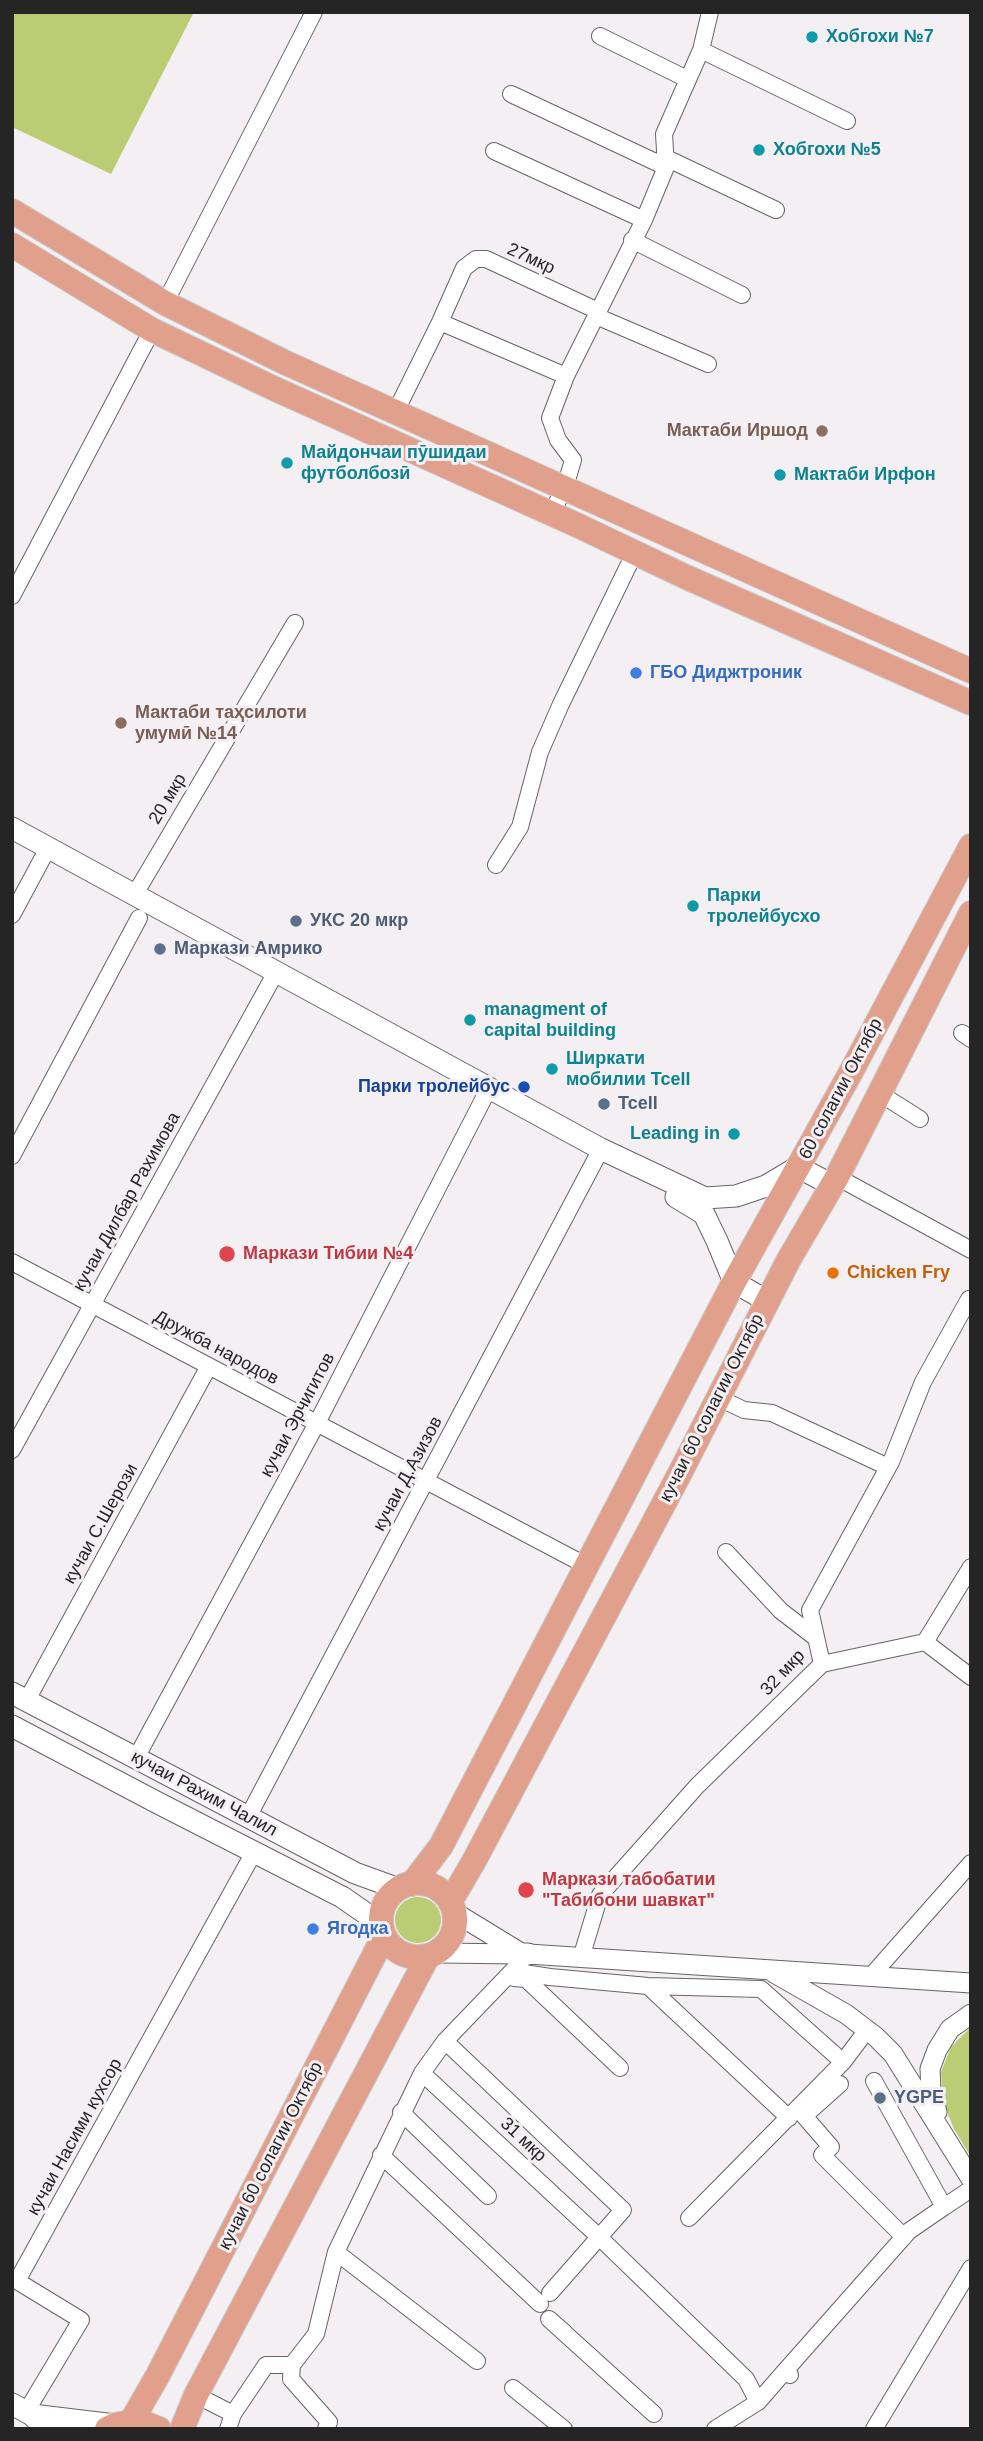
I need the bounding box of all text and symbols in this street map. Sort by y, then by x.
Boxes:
place label: Хобгохи №7 [826,26,934,48]
marker: Хобгохи №7 [804,29,820,45]
place label: Хобгохи №5 [773,139,881,161]
marker: Хобгохи №5 [751,142,767,158]
street label: 27мкр [504,239,558,279]
place label: Мактаби Иршод [667,420,808,442]
marker: Мактаби Иршод [814,423,830,439]
place label: Майдончаи пӯшидаи футболбозӣ [301,442,487,484]
marker: Майдончаи пӯшидаи футболбозӣ [279,455,295,471]
place label: Мактаби Ирфон [794,464,936,486]
marker: Мактаби Ирфон [772,467,788,483]
place label: ГБО Диджтроник [650,662,802,684]
marker: ГБО Диджтроник [628,665,644,681]
place label: Мактаби таҳсилоти умумӣ №14 [135,702,307,744]
marker: Мактаби таҳсилоти умумӣ №14 [113,715,129,731]
street label: 20 мкр [145,770,191,828]
place label: Парки тролейбусхо [707,885,820,928]
marker: Парки тролейбусхо [685,898,701,914]
place label: УКС 20 мкр [310,910,408,932]
marker: УКС 20 мкр [288,913,304,929]
place label: Маркази Амрико [174,938,323,960]
marker: Маркази Амрико [152,941,168,957]
place label: managment of capital building [484,999,616,1042]
marker: managment of capital building [462,1012,478,1028]
street label: 60 солагии Октябр [795,1015,887,1163]
place label: Ширкати мобилии Tcell [566,1048,691,1090]
marker: Ширкати мобилии Tcell [544,1061,560,1077]
place label: Парки тролейбус [358,1076,510,1098]
marker: Парки тролейбус [516,1079,532,1095]
place label: Tcell [618,1093,658,1115]
marker: Tcell [596,1096,612,1112]
street label: кучаи Дилбар Рахимова [69,1109,185,1295]
place label: Leading in [630,1123,720,1145]
marker: Leading in [726,1126,742,1142]
place label: Маркази Тибии №4 [243,1243,413,1265]
marker: Маркази Тибии №4 [217,1244,237,1264]
place label: Chicken Fry [847,1262,950,1284]
marker: Chicken Fry [825,1265,841,1281]
street label: Дружба народов [150,1306,282,1390]
street label: кучаи 60 солагии Октябр [655,1310,769,1506]
street label: кучаи Эрчигитов [256,1349,340,1481]
street label: кучаи Д.Азизов [369,1413,447,1535]
street label: кучаи С.Шерози [59,1460,143,1588]
street label: 32 мкр [756,1645,810,1701]
street label: кучаи Рахим Чалил [127,1746,281,1842]
place label: Маркази табобатии "Табибони шавкат" [542,1869,715,1912]
marker: Маркази табобатии "Табибони шавкат" [516,1880,536,1900]
place label: Ягодка [327,1918,388,1940]
marker: Ягодка [305,1921,321,1937]
street label: кучаи Насими кухсор [23,2055,127,2219]
street label: кучаи 60 солагии Октябр [214,2058,328,2254]
place label: YGPE [894,2087,944,2109]
marker: YGPE [872,2090,888,2106]
street label: 31 мкр [495,2113,551,2167]

